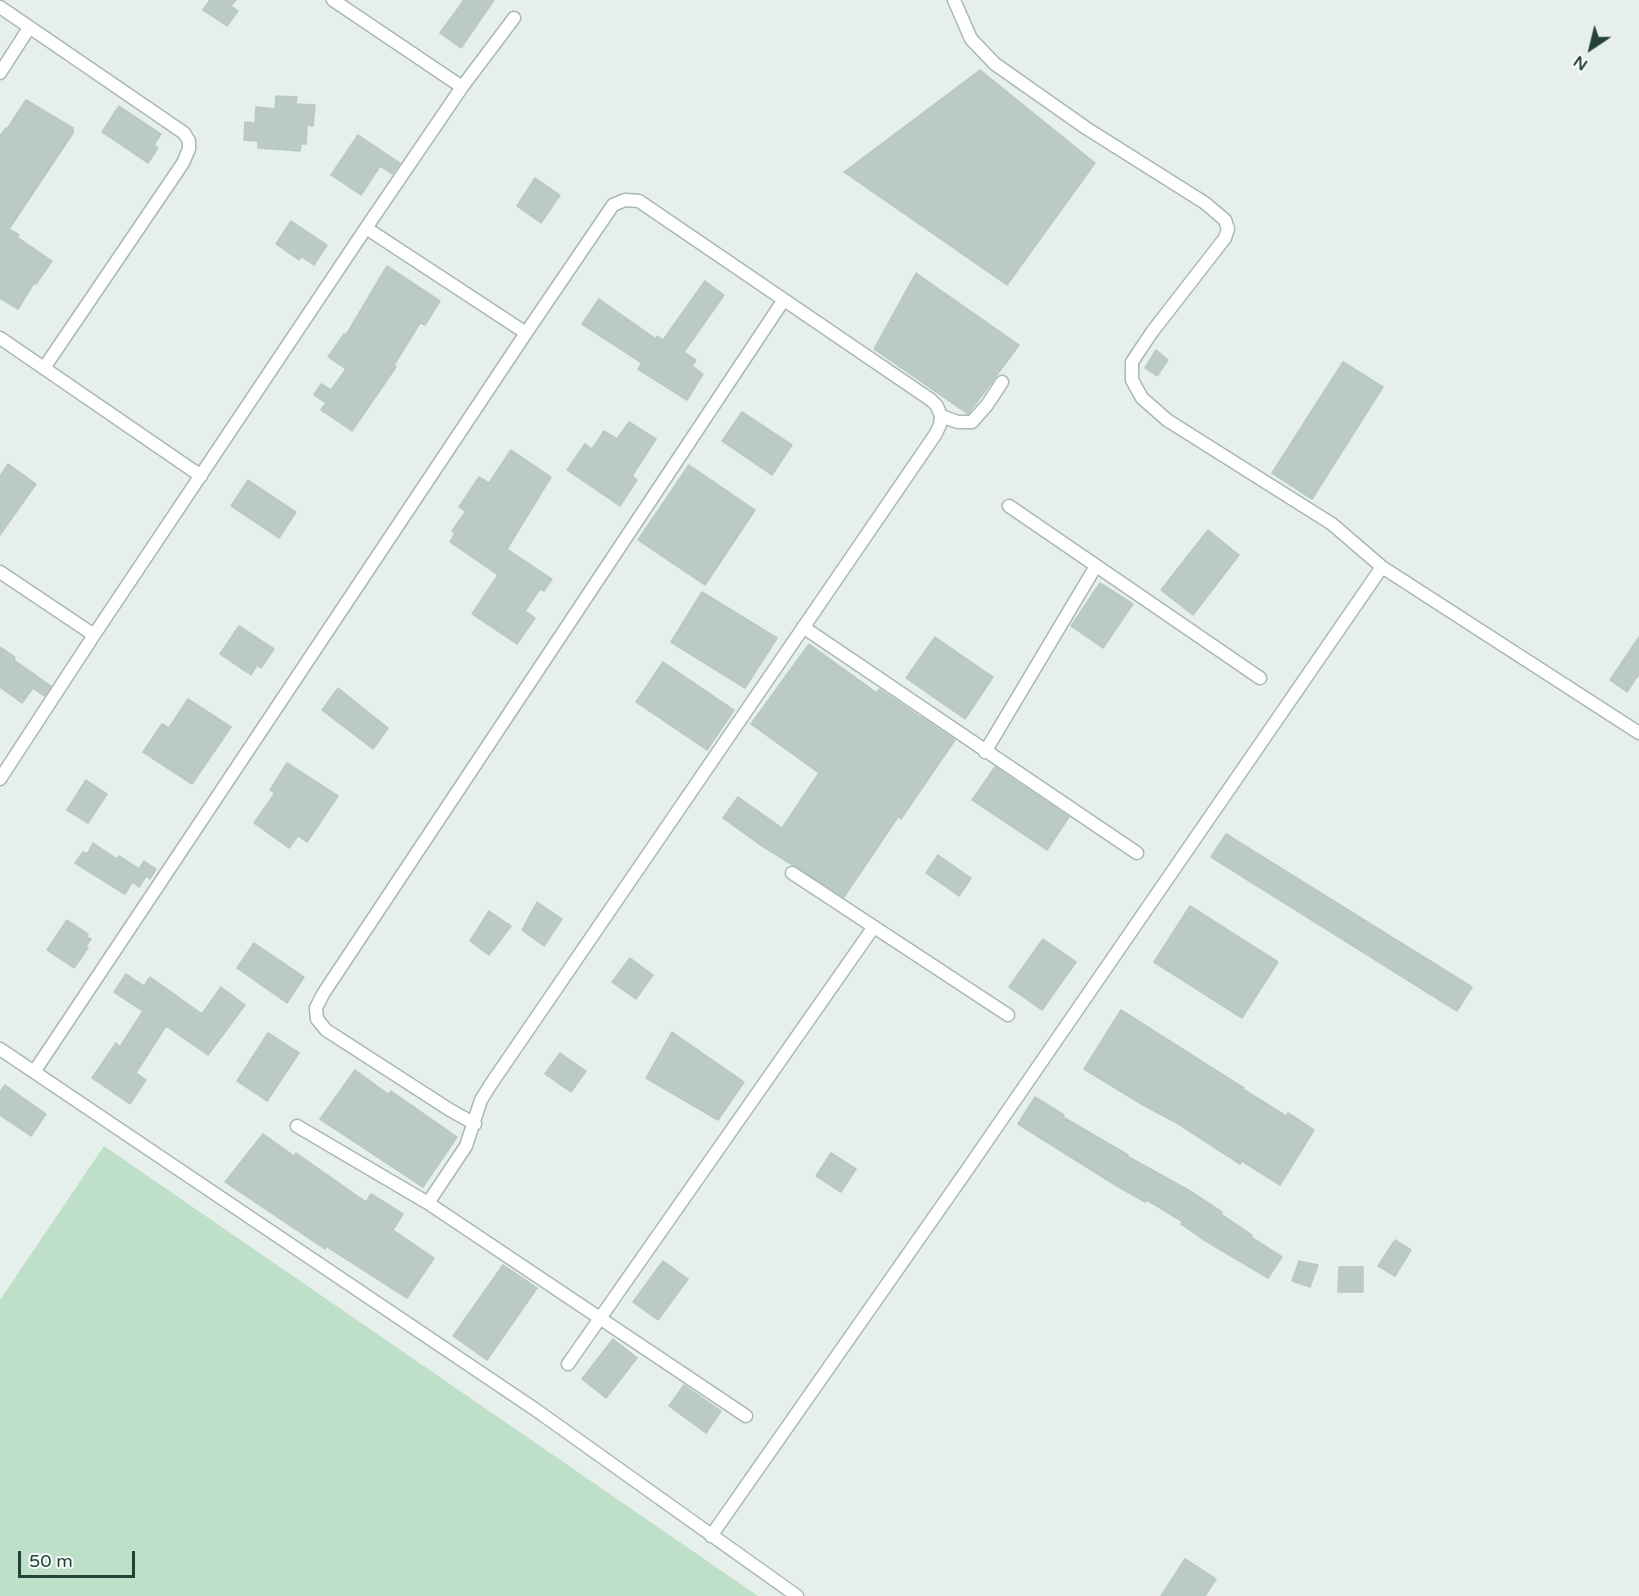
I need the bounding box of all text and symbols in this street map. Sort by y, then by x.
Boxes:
north arrow [1561,18,1621,78]
text: N [1570,51,1592,75]
scale bar [21,1539,138,1577]
text: 50 m [29,1550,73,1572]

